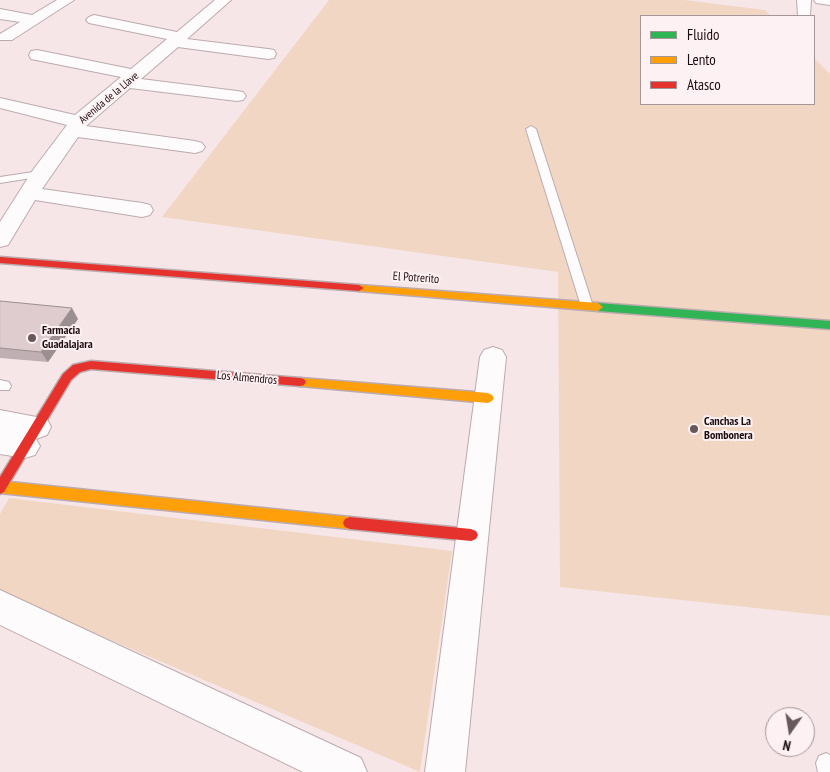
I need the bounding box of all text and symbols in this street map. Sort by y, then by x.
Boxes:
legend [640,15,815,105]
text: Fluido [687,25,719,44]
text: Lento [687,50,716,69]
street label: Avenida de la Llave [77,69,141,127]
text: Atasco [687,75,721,94]
street label: El Potrerito [392,269,440,287]
place label: Farmacia Guadalajara [42,324,93,352]
marker: Farmacia Guadalajara [26,332,38,344]
street label: Los Almendros [216,368,278,388]
place label: Canchas La Bombonera [704,415,753,443]
marker: Canchas La Bombonera [688,423,700,435]
north arrow [765,707,815,757]
text: N [781,736,793,755]

